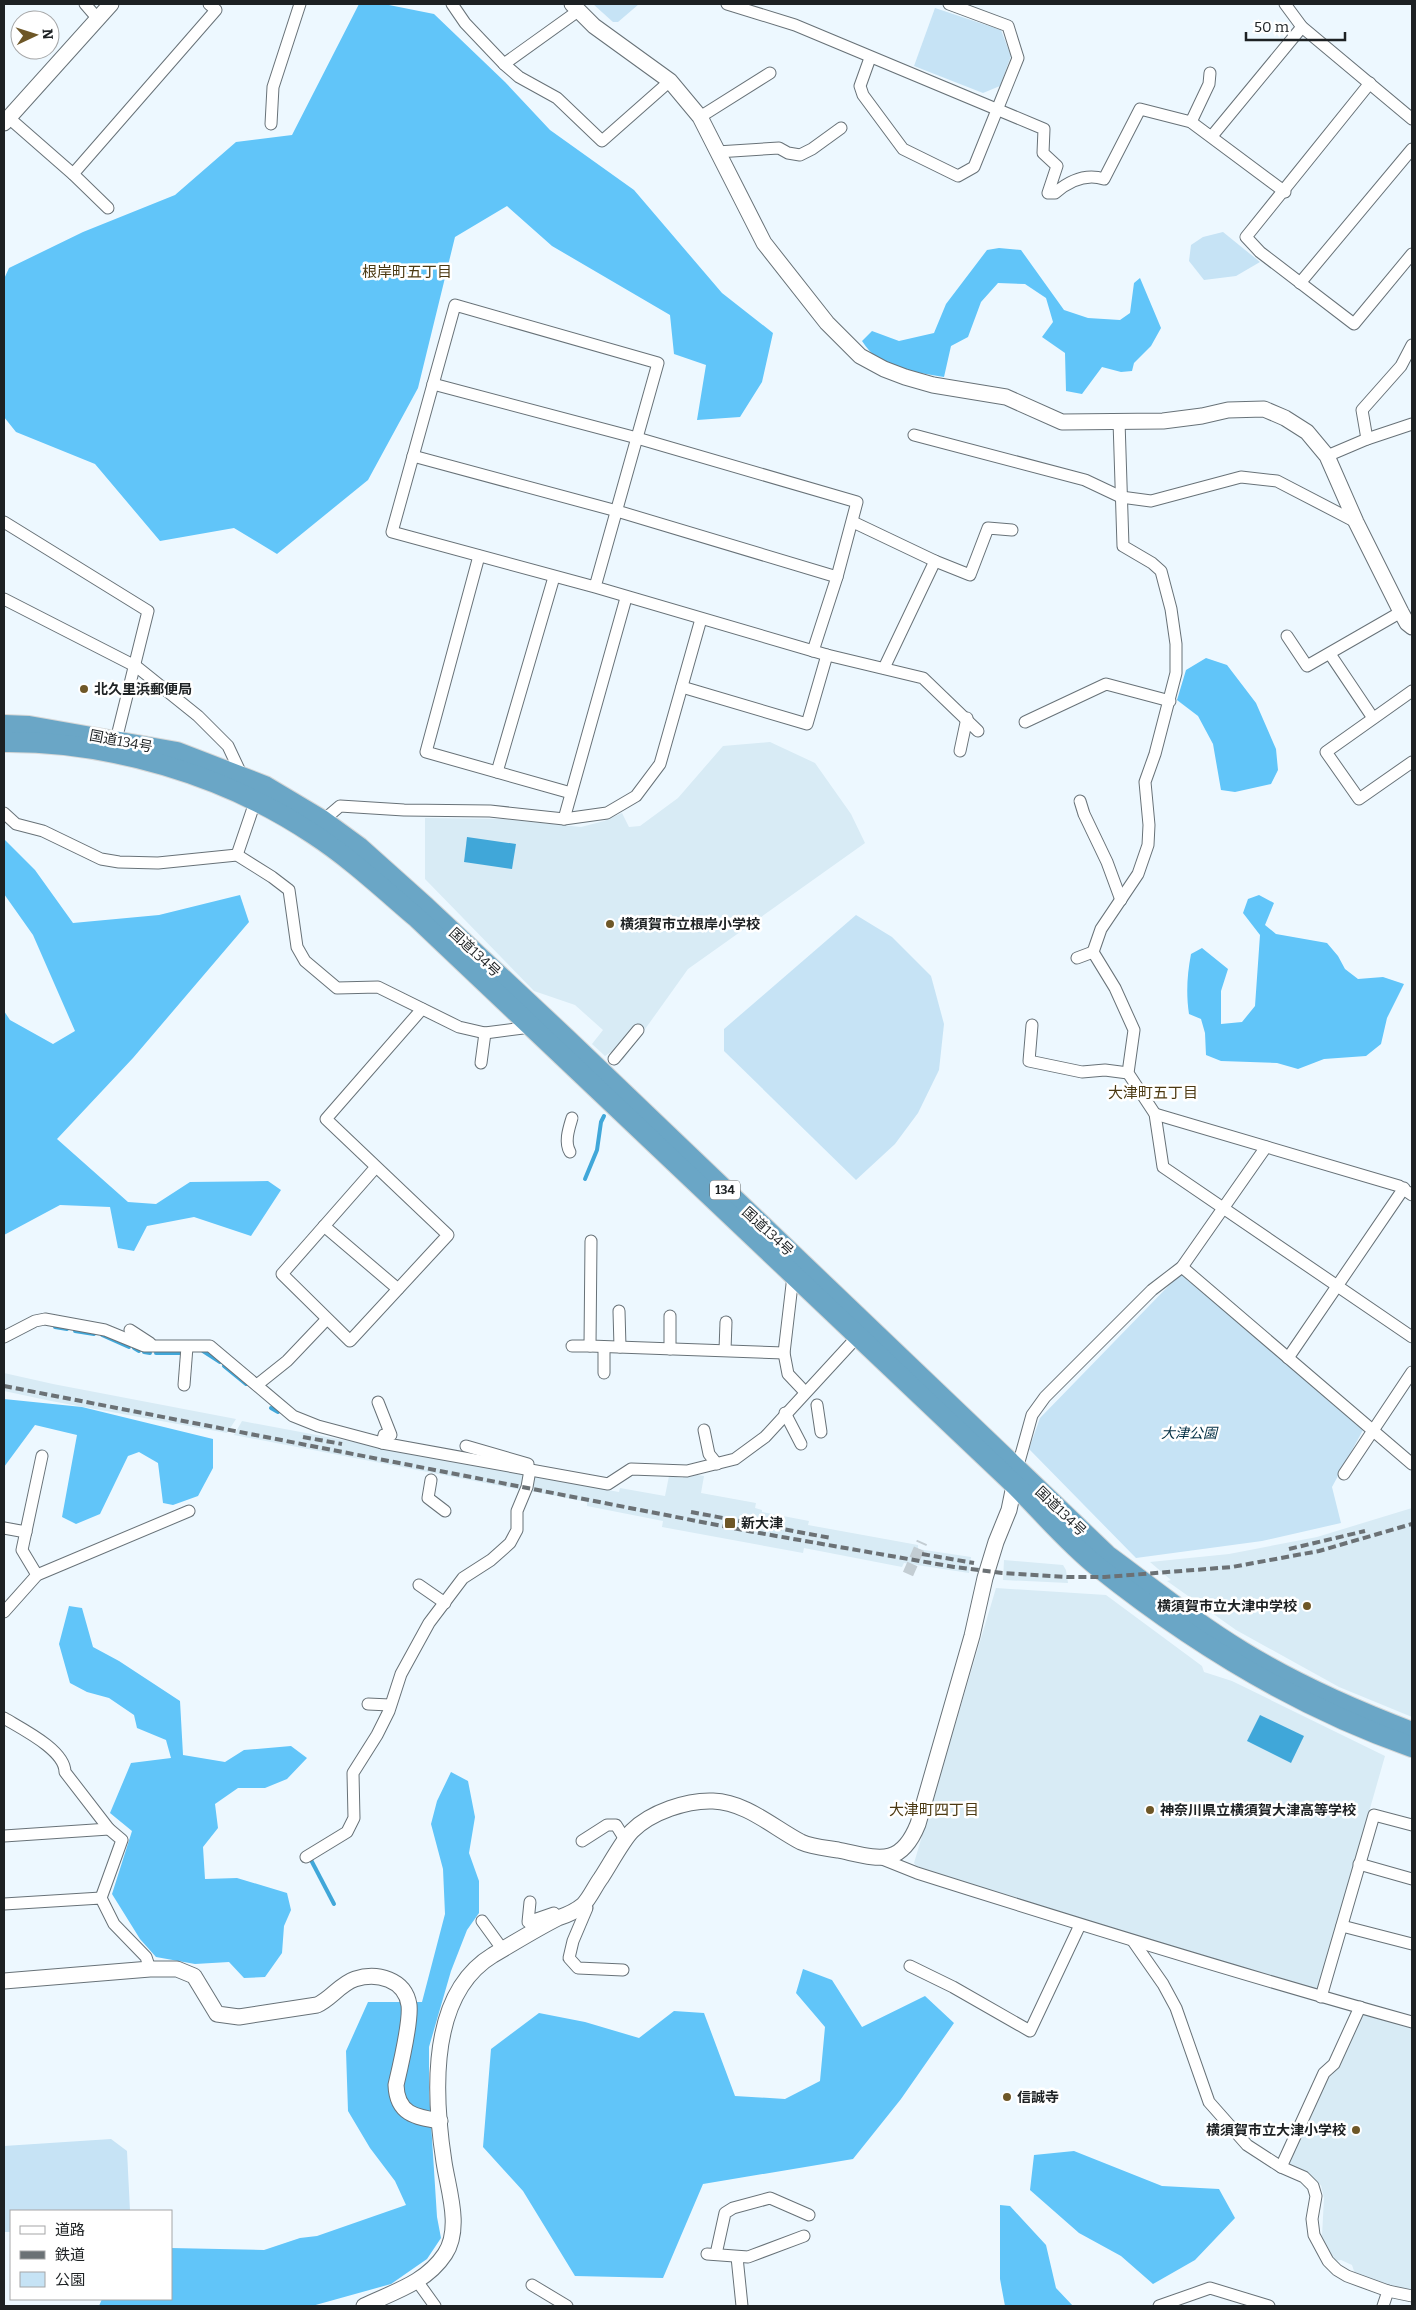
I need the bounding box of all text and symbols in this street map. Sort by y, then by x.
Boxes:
north arrow [10,10,60,60]
scale bar [1246,10,1345,42]
text: 50 m [1254,18,1290,36]
text: N [39,28,56,40]
district label: 根岸町五丁目 [362,263,452,281]
place label: 北久里浜郵便局 [94,681,192,698]
marker: 北久里浜郵便局 [78,683,90,695]
street label: 国道134号 [88,727,154,756]
place label: 横須賀市立根岸小学校 [620,916,760,933]
marker: 横須賀市立根岸小学校 [604,918,616,930]
street label: 国道134号 [446,924,504,980]
district label: 大津町五丁目 [1108,1084,1198,1102]
road number: 134 [710,1180,740,1200]
street label: 国道134号 [739,1203,797,1259]
park label: 大津公園 [1161,1425,1219,1442]
street label: 国道134号 [1032,1483,1090,1540]
place label: 新大津 [741,1515,783,1532]
marker: 新大津 [723,1516,737,1530]
place label: 横須賀市立大津中学校 [1157,1598,1297,1615]
marker: 横須賀市立大津中学校 [1301,1600,1313,1612]
district label: 大津町四丁目 [889,1801,979,1819]
place label: 神奈川県立横須賀大津高等学校 [1160,1802,1356,1819]
marker: 神奈川県立横須賀大津高等学校 [1144,1804,1156,1816]
place label: 信誠寺 [1017,2089,1059,2106]
marker: 信誠寺 [1001,2091,1013,2103]
place label: 横須賀市立大津小学校 [1206,2122,1346,2139]
marker: 横須賀市立大津小学校 [1350,2124,1362,2136]
legend [10,2210,172,2300]
text: 道路 [55,2221,85,2239]
text: 鉄道 [55,2246,85,2264]
text: 公園 [55,2271,85,2289]

